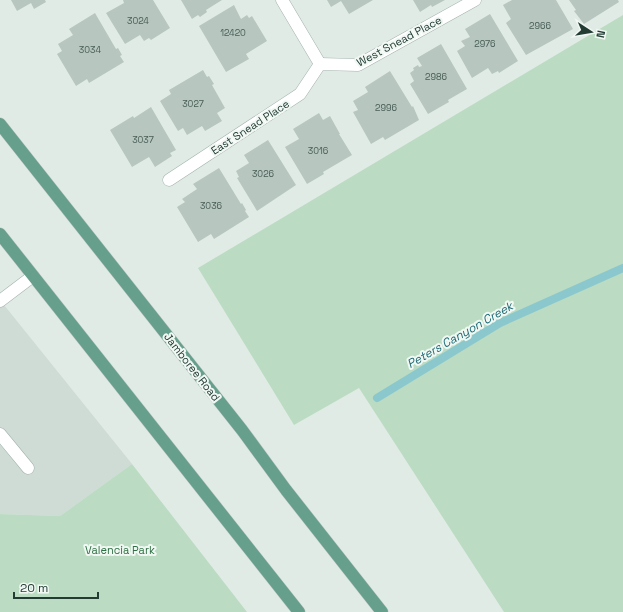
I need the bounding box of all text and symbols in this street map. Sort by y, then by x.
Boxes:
north arrow [571,12,611,52]
street label: West Snead Place [354,13,444,69]
house number: 3024 [127,15,149,27]
house number: 2966 [529,20,551,32]
house number: 12420 [220,27,246,39]
text: N [593,29,608,39]
house number: 2976 [474,38,496,50]
house number: 3034 [79,44,102,56]
house number: 2986 [425,71,448,83]
street label: East Snead Place [208,96,292,158]
house number: 3027 [182,98,204,110]
house number: 2996 [375,102,397,114]
house number: 3037 [132,134,154,146]
house number: 3016 [308,145,329,157]
house number: 3026 [252,168,275,180]
house number: 3036 [200,200,223,212]
water label: Peters Canyon Creek [404,297,517,372]
street label: Jamboree Road [161,330,223,404]
park label: Valencia Park [85,543,155,557]
scale bar [14,574,98,600]
text: 20 m [20,580,48,596]

